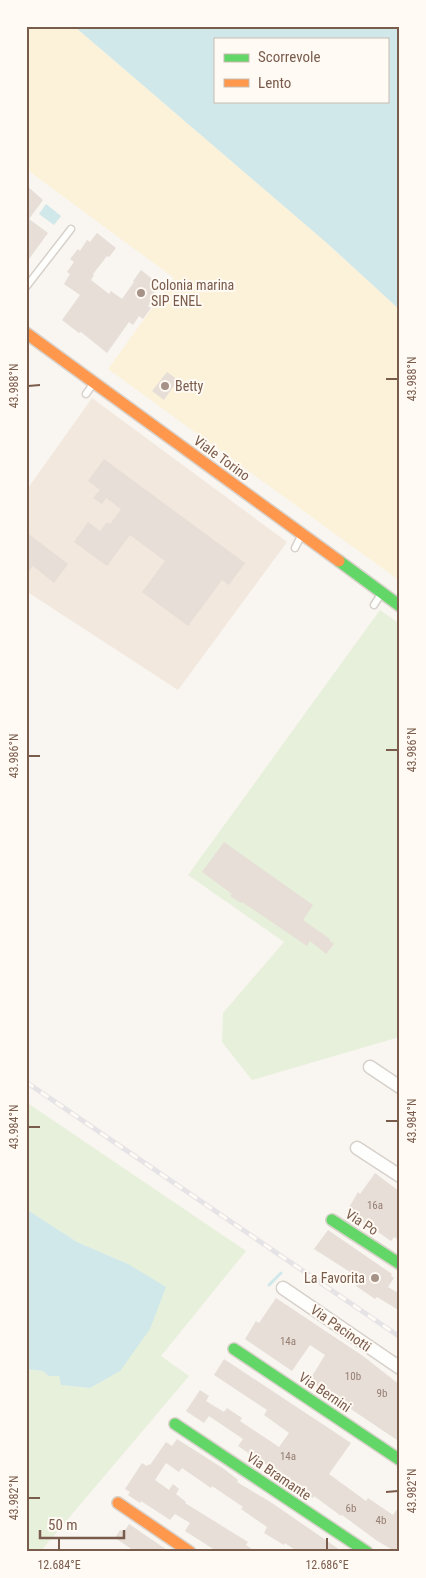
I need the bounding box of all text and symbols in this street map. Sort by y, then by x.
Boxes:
legend [214,38,388,102]
text: Scorrevole [258,48,320,66]
text: Lento [258,74,291,92]
place label: Colonia marina SIP ENEL [151,277,234,309]
marker: Colonia marina SIP ENEL [135,287,147,299]
text: 43.988°N [405,357,419,401]
text: 43.988°N [7,364,21,408]
place label: Betty [175,378,203,394]
marker: Betty [159,380,171,392]
street label: Viale Torino [191,432,253,484]
text: 43.986°N [405,728,419,772]
text: 43.986°N [7,734,21,778]
text: 43.984°N [405,1099,419,1143]
text: 43.984°N [7,1105,21,1149]
house number: 16a [367,1199,383,1212]
street label: Via Po [343,1206,381,1238]
place label: La Favorita [304,1270,365,1286]
marker: La Favorita [369,1272,381,1284]
street label: Via Pacinotti [308,1301,374,1355]
house number: 14a [280,1335,296,1348]
street label: Via Bernini [296,1369,354,1415]
house number: 10b [345,1370,361,1383]
house number: 9b [377,1387,387,1400]
street label: Via Bramante [244,1449,315,1504]
house number: 14a [280,1450,296,1463]
text: 43.982°N [405,1469,419,1513]
text: 43.982°N [7,1476,21,1520]
house number: 6b [346,1502,356,1515]
scale bar [40,1508,124,1540]
house number: 4b [376,1514,386,1527]
text: 50 m [48,1516,78,1534]
text: 12.684°E [37,1558,81,1572]
text: 12.686°E [305,1558,349,1572]

